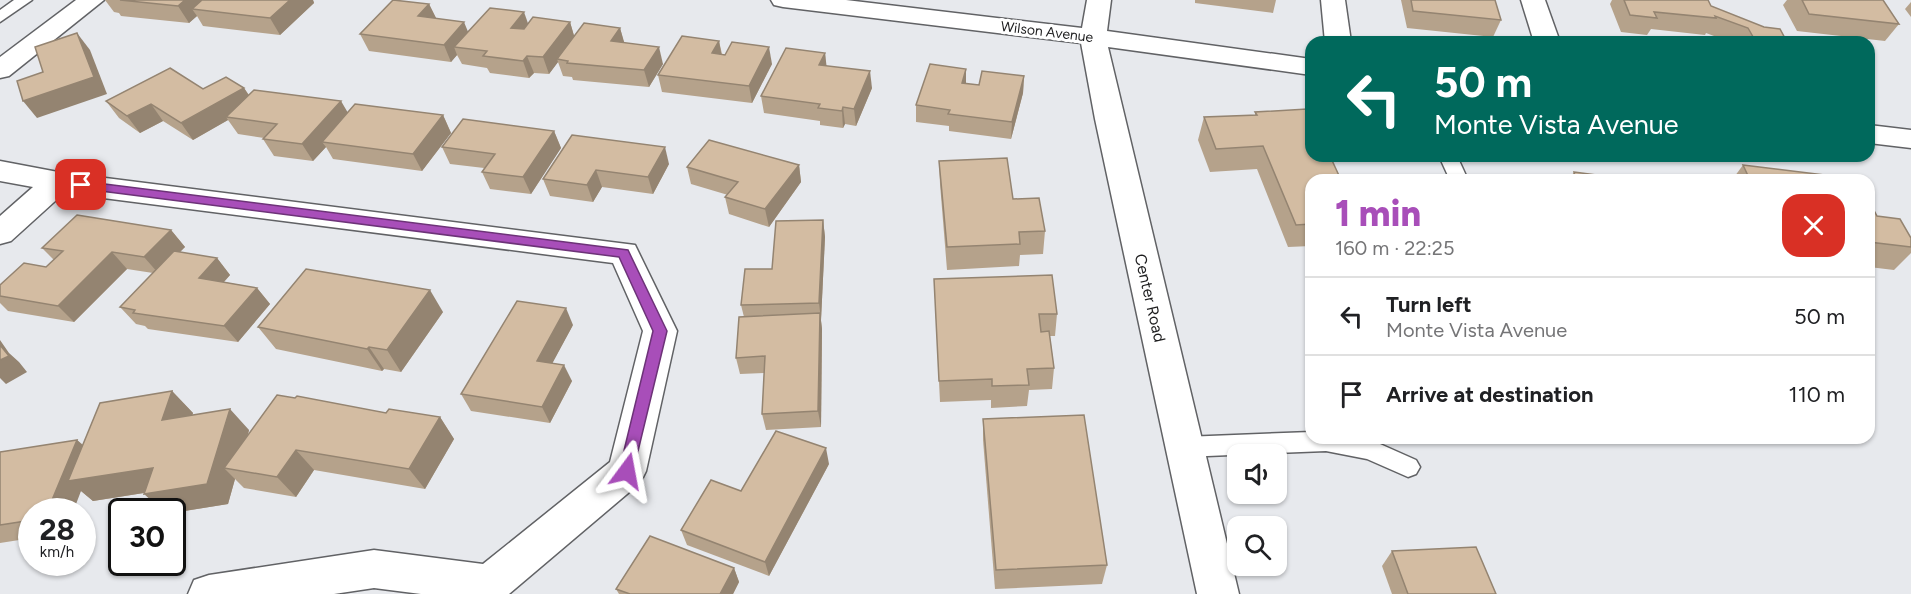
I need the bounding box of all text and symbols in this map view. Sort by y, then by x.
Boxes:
street label: Wilson Avenue [1000,18,1095,46]
text: 50 m [1434,57,1532,108]
icon: left [1335,60,1413,138]
text: Monte Vista Avenue [1434,108,1679,141]
pin [55,159,106,210]
icon: arrive [64,168,97,201]
text: 1 min [1335,192,1421,235]
button: close [1782,194,1845,257]
text: 160 m · 22:25 [1335,236,1454,260]
street label: Center Road [1131,252,1169,344]
text: Turn left [1386,291,1472,318]
icon: left [1335,300,1368,333]
text: 50 m [1794,303,1845,330]
text: Monte Vista Avenue [1386,318,1567,342]
icon: arrive [1335,378,1368,411]
text: Arrive at destination [1386,381,1594,408]
text: 110 m [1789,381,1845,408]
position arrow [595,439,659,503]
map controls [1227,444,1287,576]
button: sound [1227,444,1287,504]
speed limit sign: 30 [108,498,186,576]
text: 28 [39,511,75,548]
button: search [1227,516,1287,576]
text: km/h [40,543,74,561]

